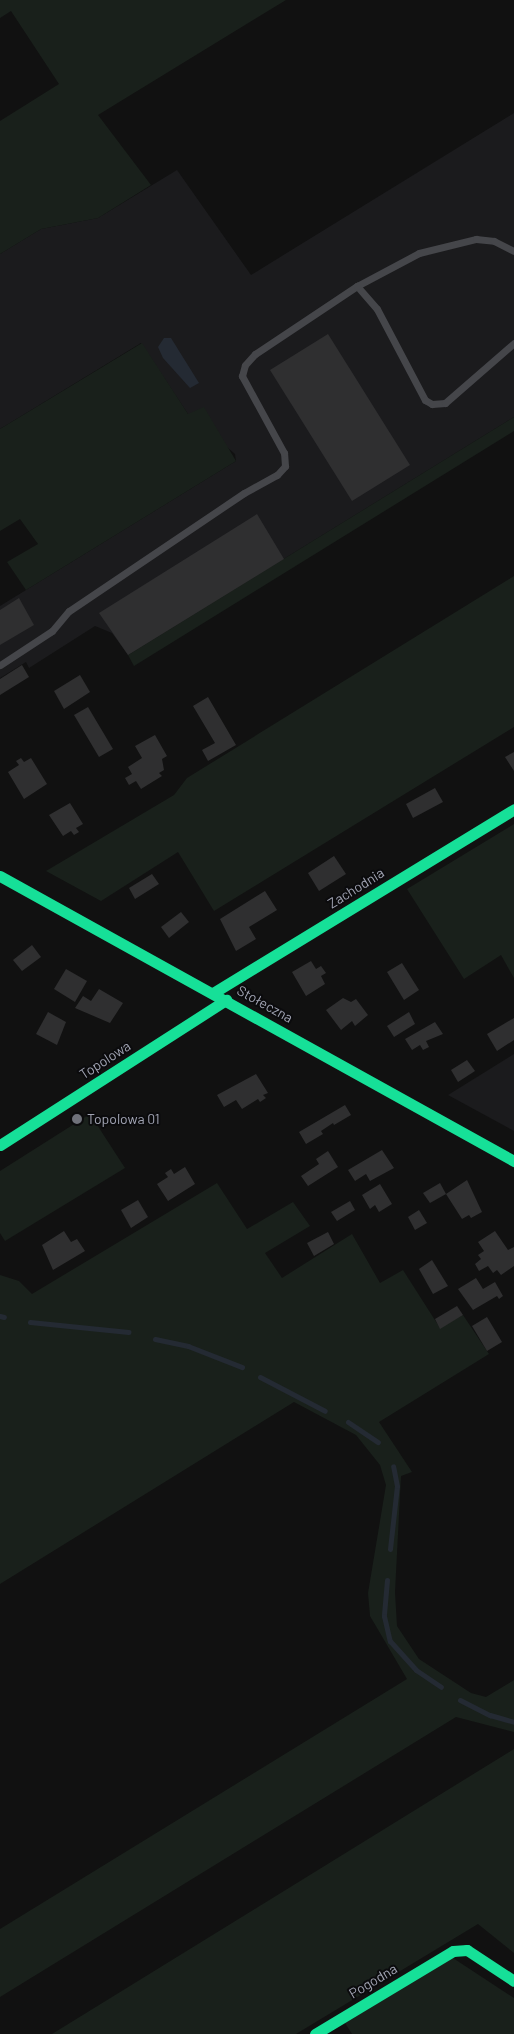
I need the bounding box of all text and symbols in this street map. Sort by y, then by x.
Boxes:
street label: Zachodnia [325,864,387,912]
street label: Stołeczna [234,982,296,1026]
street label: Topolowa [76,1037,134,1083]
place label: Topolowa 01 [87,1111,160,1127]
marker: Topolowa 01 [71,1113,83,1125]
street label: Pogodna [346,1960,400,2002]

